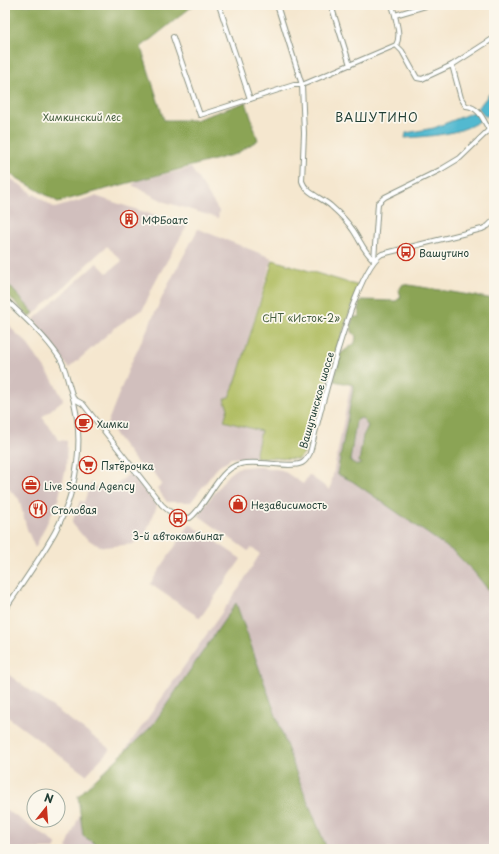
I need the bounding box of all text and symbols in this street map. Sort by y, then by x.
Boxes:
district label: ВАШУТИНО [335,108,419,126]
park label: Химкинский лес [43,109,121,124]
building icon: МФБоатс [119,209,139,229]
place label: МФБоатс [142,212,188,227]
bus stop icon: Вашутино [396,242,416,262]
place label: Вашутино [419,245,470,261]
park label: СНТ «Исток-2» [262,310,340,325]
street label: Вашутинское шоссе [295,350,338,450]
cafe icon: Химки [74,413,94,433]
place label: Химки [97,416,129,431]
supermarket icon: Пятёрочка [78,455,98,475]
place label: Пятёрочка [101,458,155,473]
office icon: Live Sound Agency [21,475,41,495]
place label: Live Sound Agency [44,478,135,493]
shop icon: Независимость [228,494,248,514]
place label: Независимость [251,497,327,512]
restaurant icon: Столовая [28,499,48,519]
place label: Столовая [51,502,97,517]
bus stop icon: 3-й автокомбинат [168,508,188,528]
place label: 3-й автокомбинат [132,528,225,543]
north arrow [26,788,66,828]
text: N [42,789,56,807]

